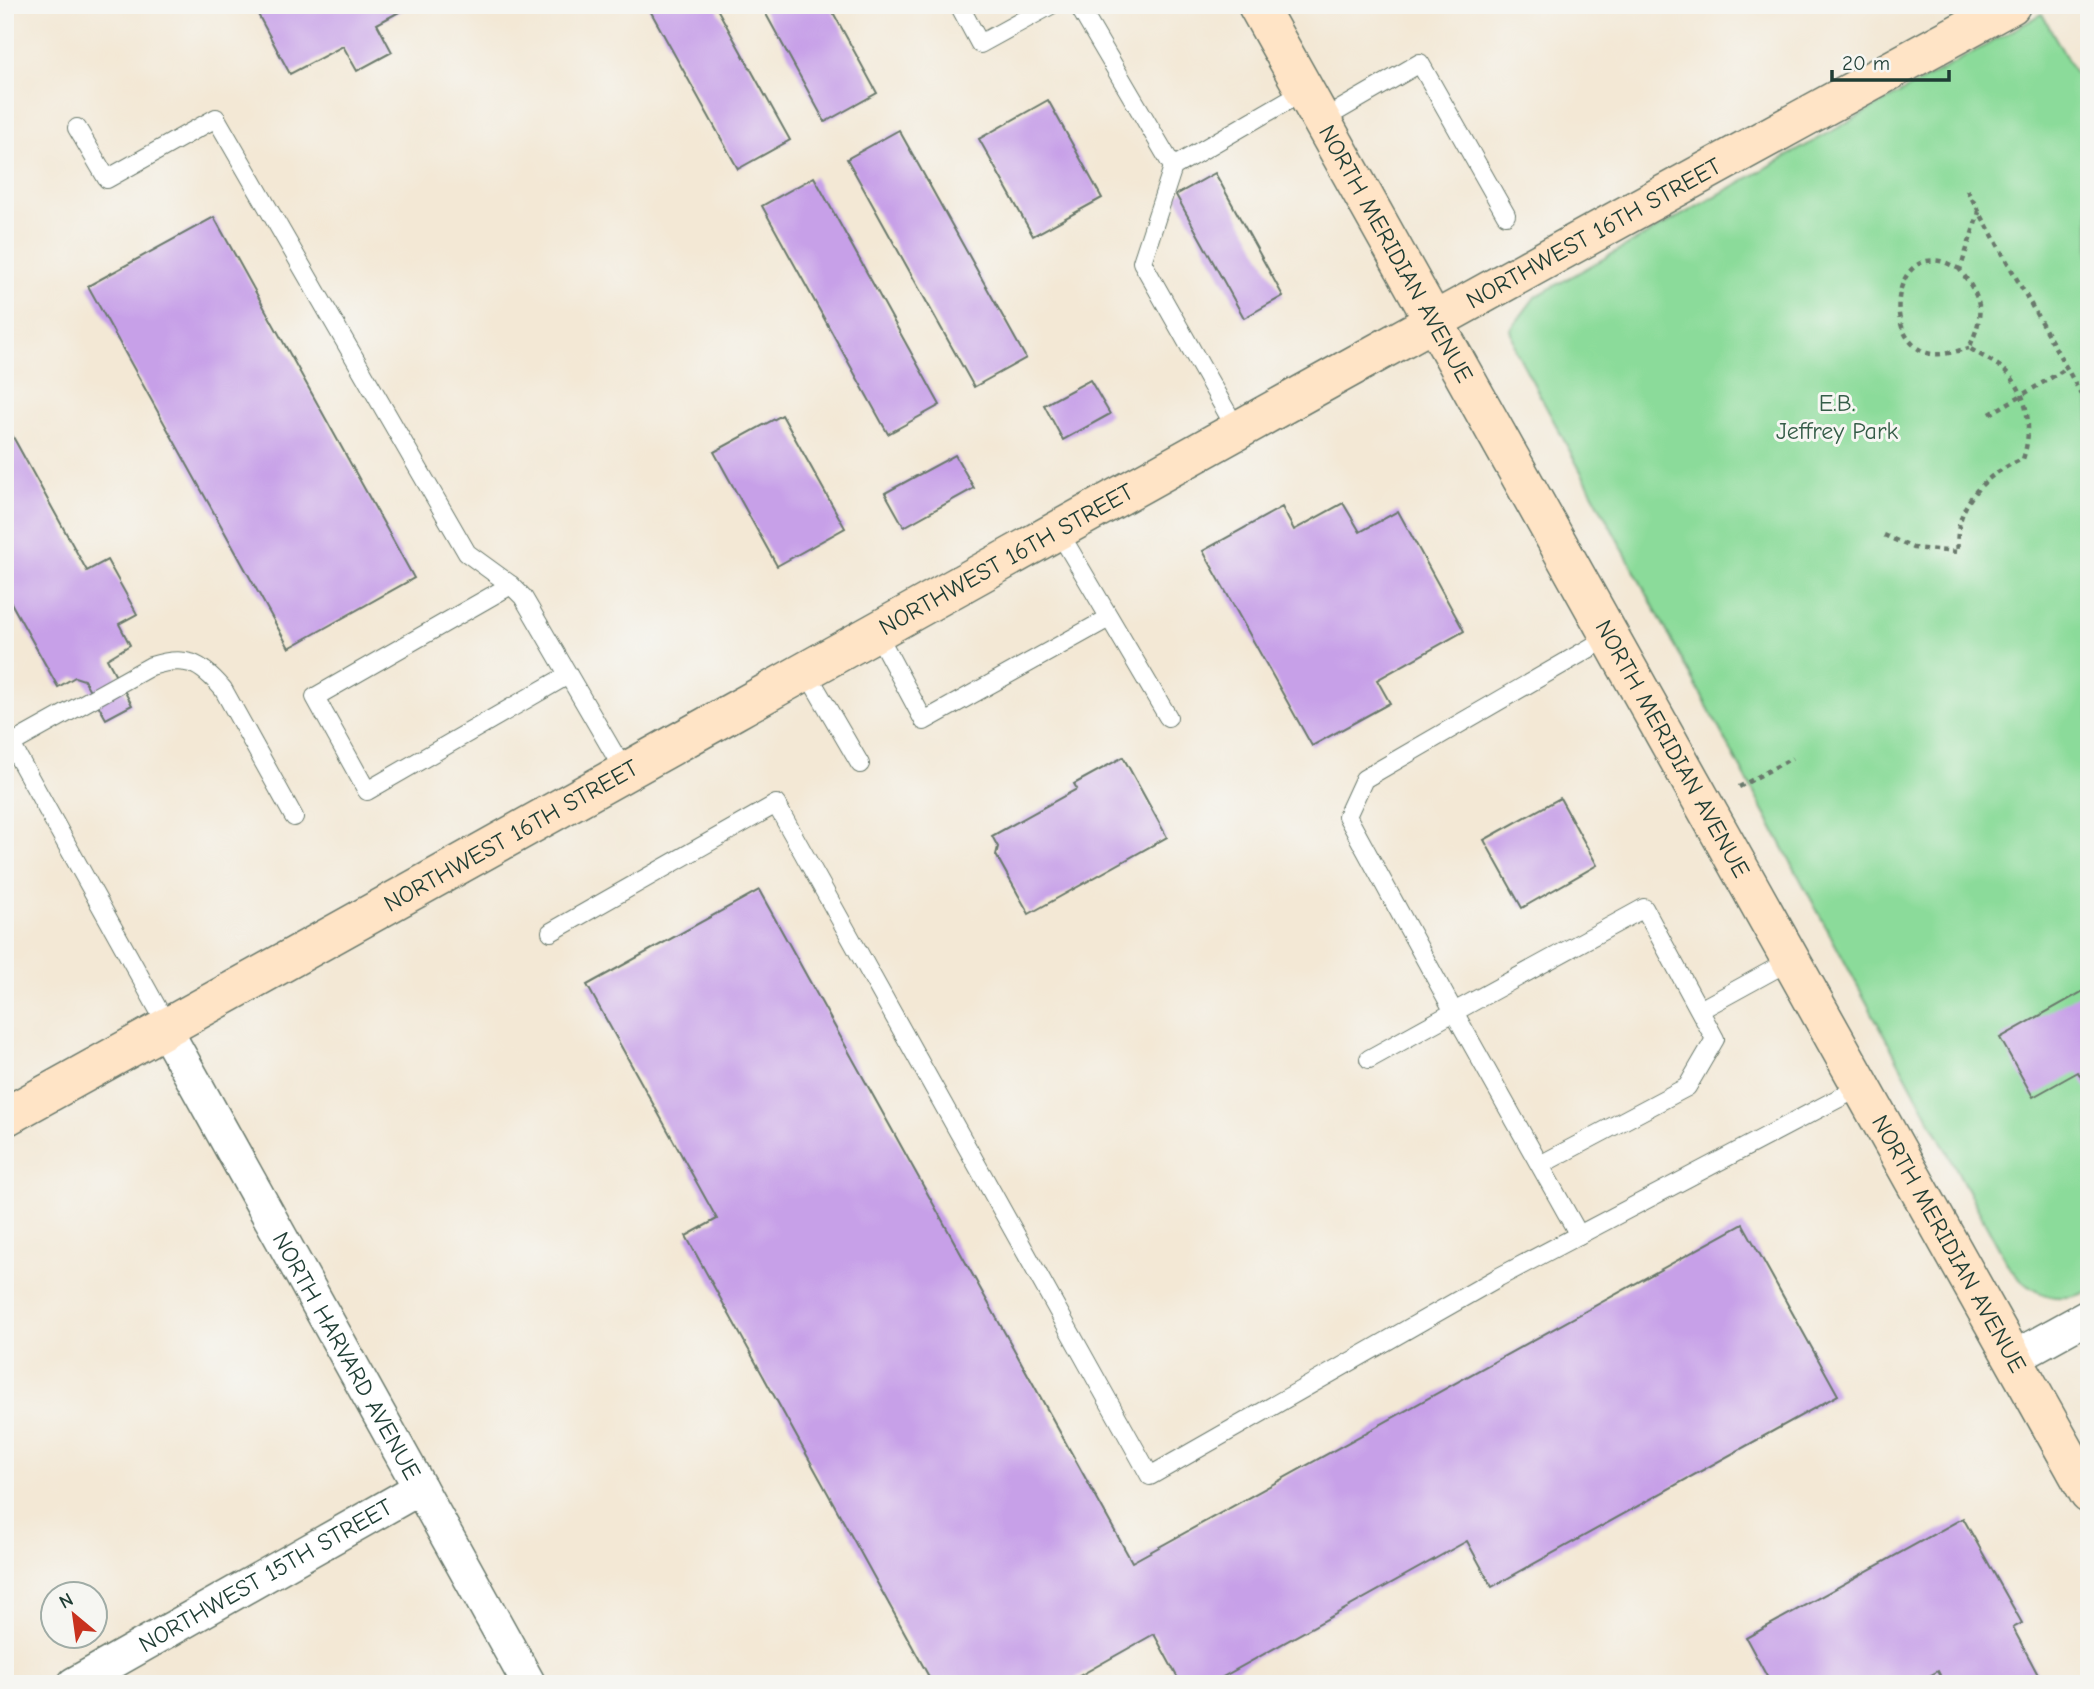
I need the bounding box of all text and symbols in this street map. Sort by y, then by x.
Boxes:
scale bar [1832,38,1949,82]
text: 20 m [1842,51,1890,75]
street label: NORTH MERIDIAN AVENUE [1313,120,1479,387]
street label: NORTHWEST 16TH STREET [1461,152,1726,315]
park label: E.B. Jeffrey Park [1776,389,1898,445]
street label: NORTHWEST 16TH STREET [874,477,1138,641]
street label: NORTH MERIDIAN AVENUE [1589,615,1756,882]
street label: NORTHWEST 16TH STREET [379,753,643,918]
street label: NORTH MERIDIAN AVENUE [1866,1110,2032,1377]
street label: NORTH HARVARD AVENUE [267,1227,427,1485]
street label: NORTHWEST 15TH STREET [134,1493,397,1658]
north arrow [38,1580,108,1650]
text: N [55,1588,77,1614]

